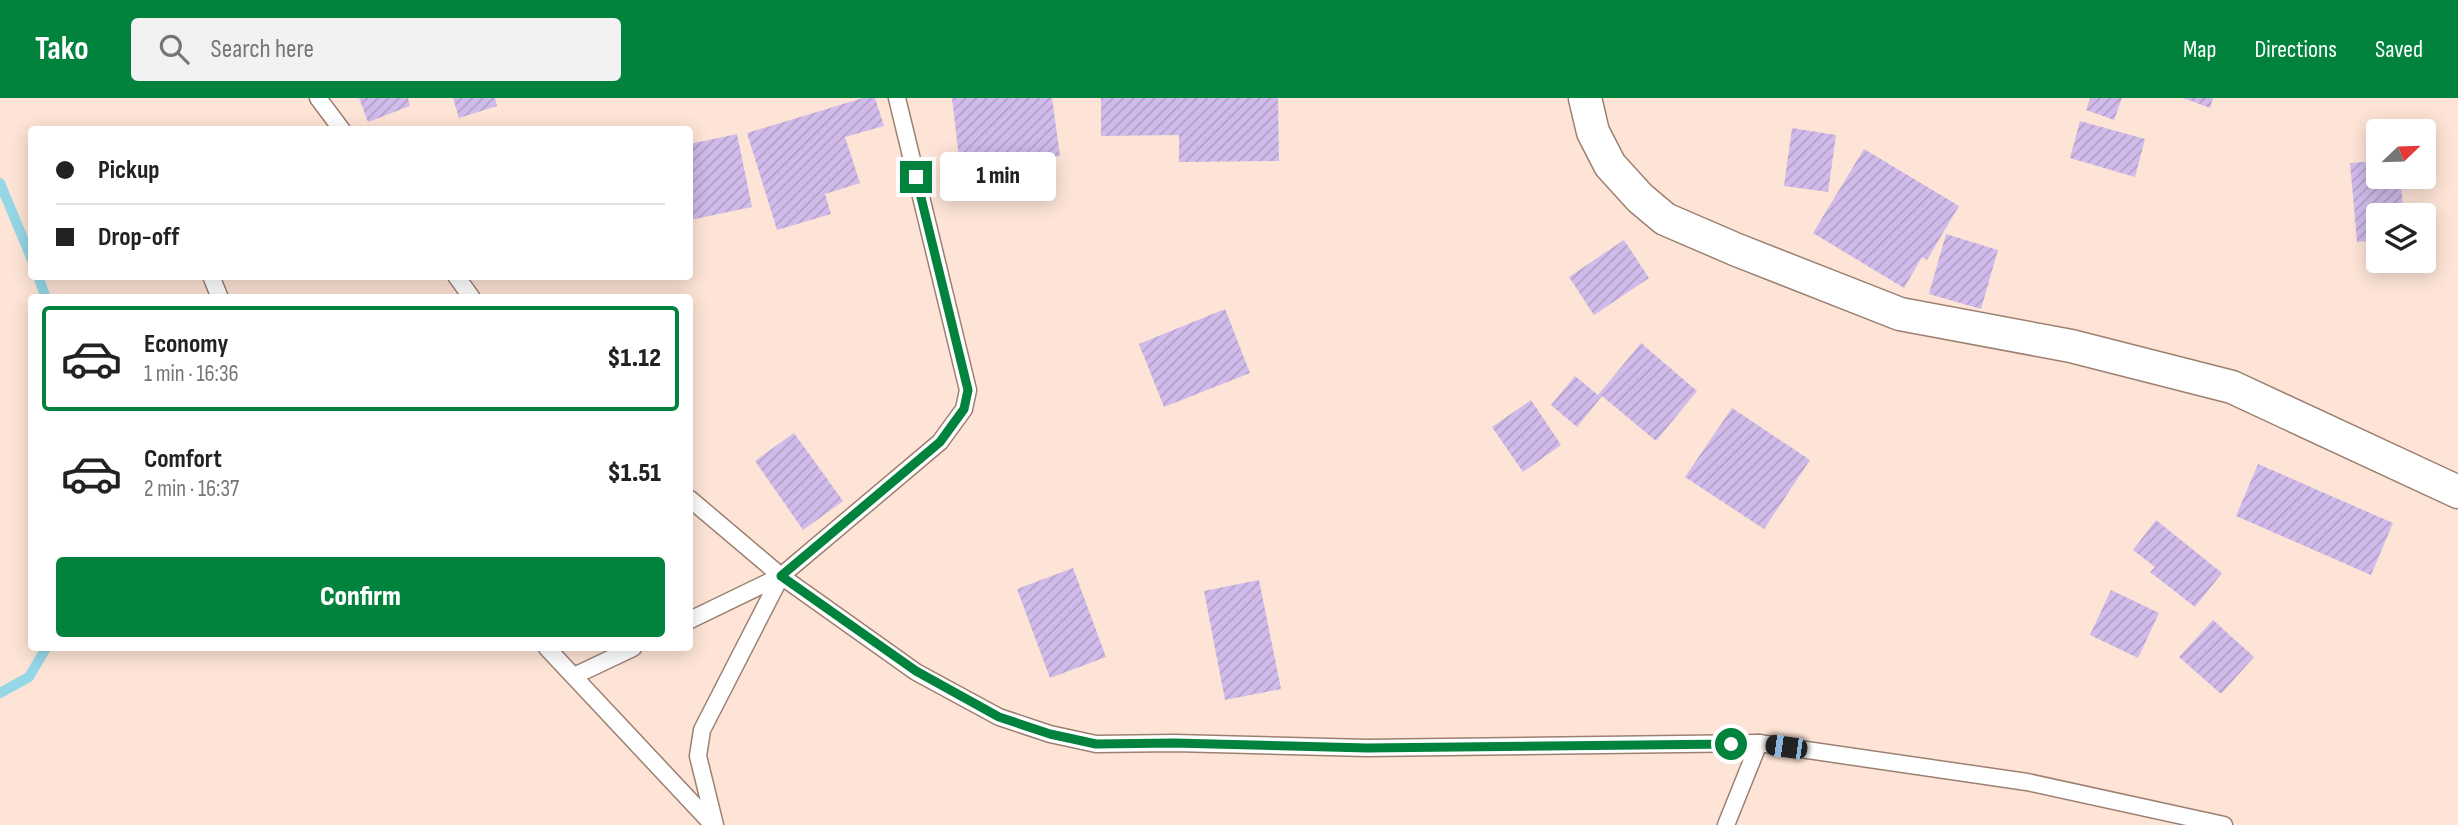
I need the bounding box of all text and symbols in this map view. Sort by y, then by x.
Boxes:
search box [131,18,621,81]
text: Tako [35,29,89,69]
icon: search [155,30,193,68]
text: Search here [211,34,314,65]
text: Map [2183,35,2216,64]
text: Directions [2254,35,2337,64]
text: Saved [2375,35,2423,64]
north arrow [2366,119,2436,189]
map controls [2366,119,2436,273]
callout: 1 min [940,153,1056,202]
text: Pickup [98,155,160,186]
route end [900,161,932,193]
text: 1 min [976,162,1020,190]
button: layers [2366,203,2436,273]
text: Drop-off [98,222,179,253]
icon: car [60,327,123,390]
text: Economy [144,329,228,360]
text: $1.12 [607,343,661,374]
text: 1 min · 16:36 [144,360,239,388]
icon: car [60,442,123,505]
text: Comfort [144,444,222,475]
text: $1.51 [607,458,661,489]
text: 2 min · 16:37 [144,475,239,503]
button: Confirm [56,557,665,637]
route start [1715,728,1747,760]
car [1764,734,1809,760]

